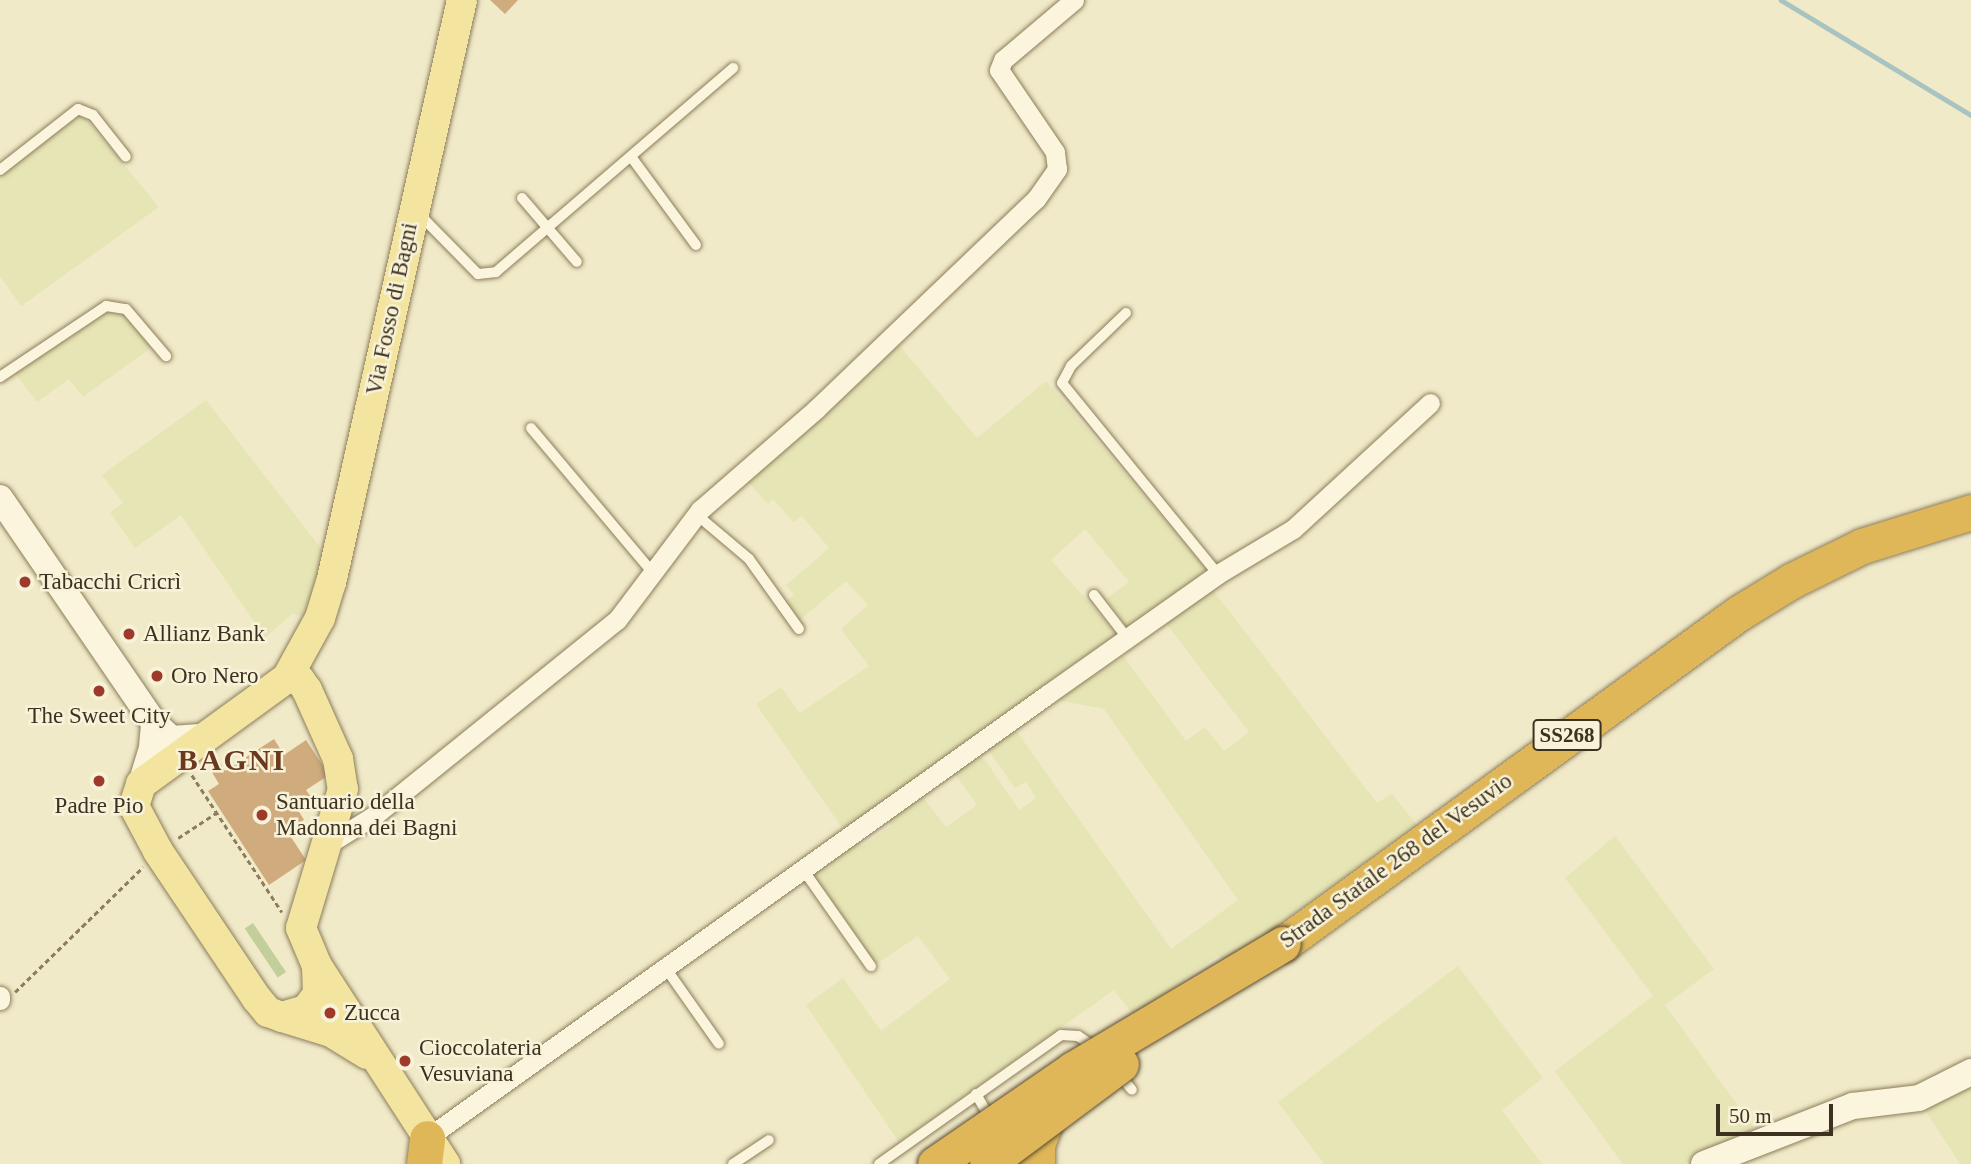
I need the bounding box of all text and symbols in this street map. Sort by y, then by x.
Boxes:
street label: Via Fosso di Bagni [360,220,424,398]
place label: Tabacchi Cricrì [39,568,181,596]
marker: Tabacchi Cricrì [17,574,33,590]
place label: Allianz Bank [143,620,265,648]
marker: Allianz Bank [121,626,137,642]
place label: Oro Nero [171,662,258,690]
marker: Oro Nero [149,668,165,684]
marker: The Sweet City [91,683,107,699]
place label: The Sweet City [27,702,171,730]
road number: SS268 [1532,718,1602,752]
district label: BAGNI [178,742,286,778]
street label: Strada Statale 268 del Vesuvio [1274,767,1518,955]
marker: Padre Pio [91,773,107,789]
place label: Santuario della Madonna dei Bagni [276,788,457,842]
place label: Padre Pio [55,792,143,820]
marker: Santuario della Madonna dei Bagni [254,807,270,823]
place label: Zucca [344,999,400,1027]
marker: Zucca [322,1005,338,1021]
place label: Cioccolateria Vesuviana [419,1034,542,1088]
marker: Cioccolateria Vesuviana [397,1053,413,1069]
scale bar [1719,1090,1836,1134]
text: 50 m [1729,1104,1772,1128]

